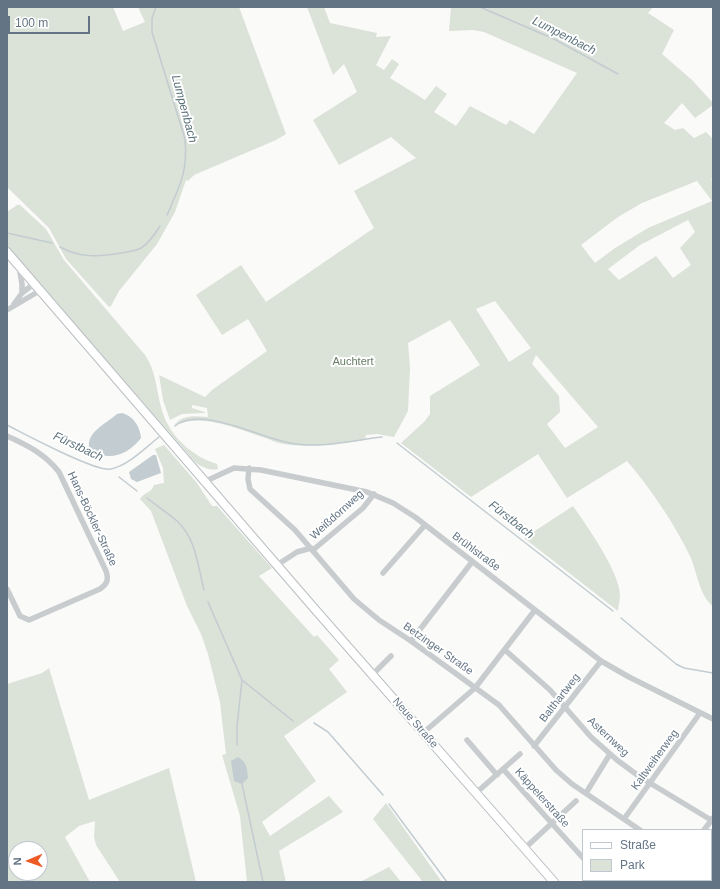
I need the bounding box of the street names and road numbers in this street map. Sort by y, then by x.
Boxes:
street label: Hans-Böckler-Straße [64,470,120,568]
street label: Weißdornweg [307,487,367,543]
street label: Brühlstraße [449,530,503,574]
street label: Betzinger Straße [400,620,476,678]
street label: Balthartweg [537,671,583,725]
street label: Neue Straße [390,695,440,751]
street label: Asternweg [584,714,632,760]
street label: Kaltweiherweg [629,727,681,793]
street label: Käppelerstraße [512,766,572,830]

